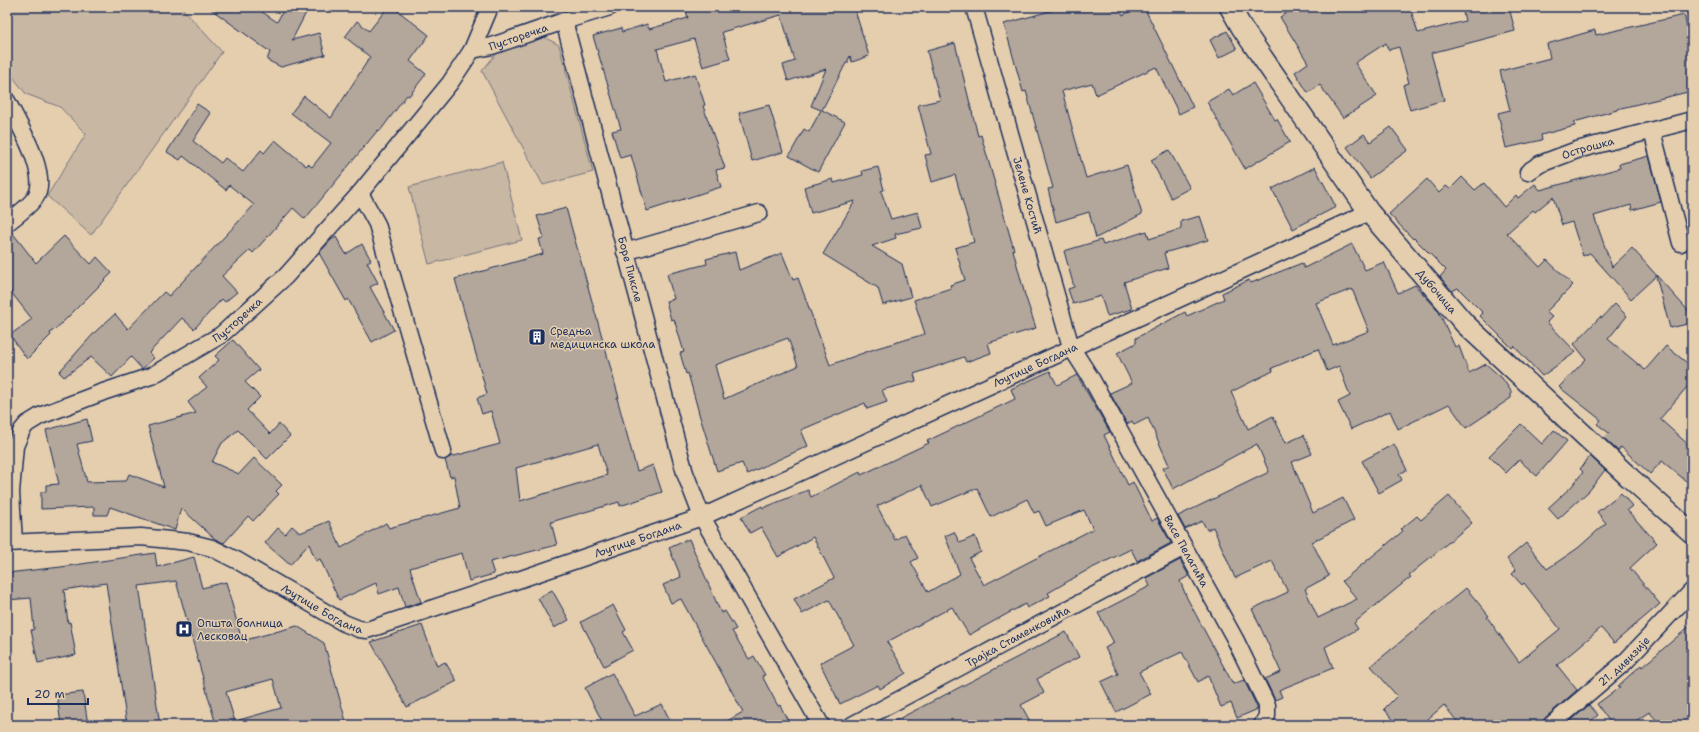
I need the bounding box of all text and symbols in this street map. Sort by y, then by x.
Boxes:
street label: Пусторечка [487,20,550,55]
street label: Острошка [1560,134,1616,163]
street label: Јелене Костић [1009,155,1045,236]
street label: Боре Пиксле [614,235,646,304]
street label: Дубочица [1413,266,1460,317]
street label: Пусторечка [210,294,266,346]
place label: Средња медицинска школа [550,324,655,352]
building icon: Средња медицинска школа [527,327,547,347]
street label: Љутице Богдана [991,339,1080,391]
street label: Васе Пелагића [1160,512,1212,590]
street label: Љутице Богдана [592,518,684,561]
street label: Љутице Богдана [278,581,363,637]
street label: Трајка Стаменковића [963,602,1073,671]
place label: Општа болница Лесковац [197,616,283,644]
hospital icon: Општа болница Лесковац [174,619,194,639]
street label: 21. дивизије [1595,633,1653,690]
scale bar [28,680,88,706]
text: 20 m [34,686,65,702]

